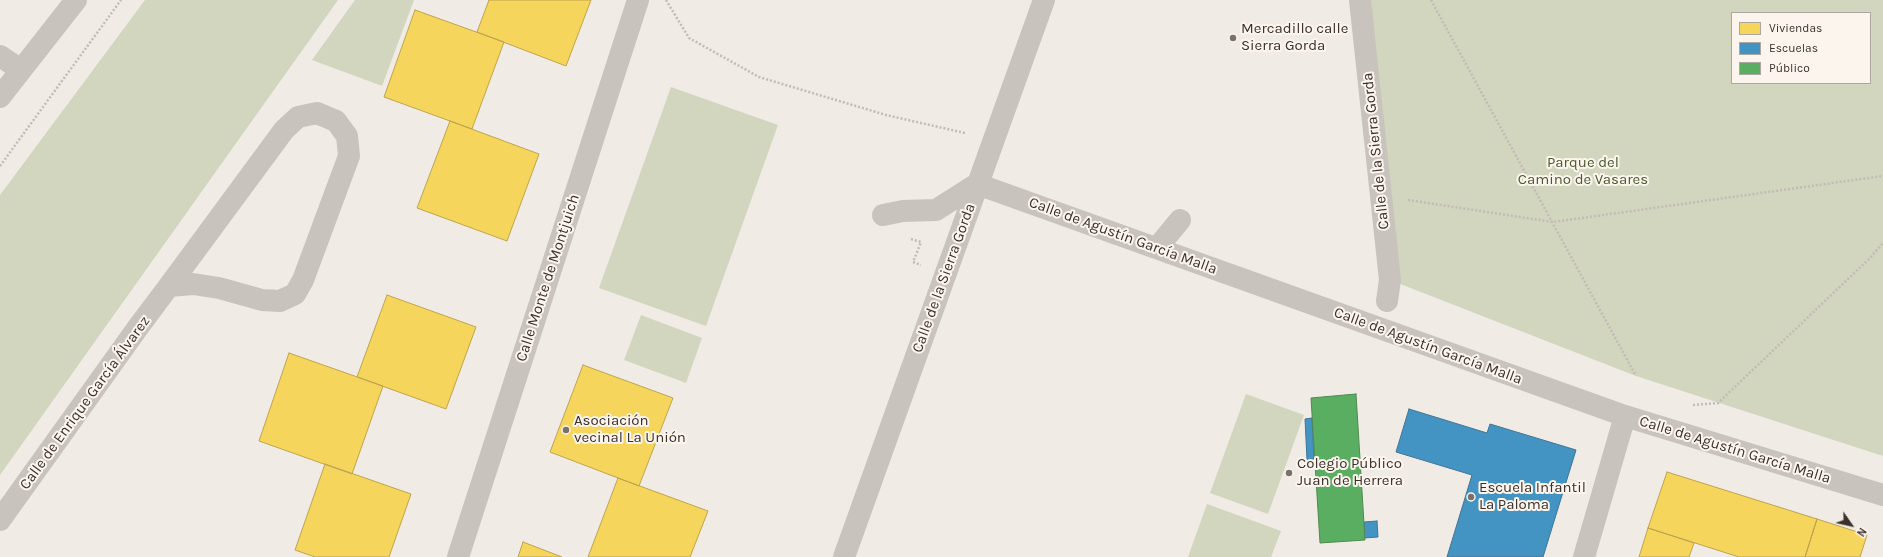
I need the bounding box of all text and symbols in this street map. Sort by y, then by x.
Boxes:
legend [1731,12,1871,84]
place label: Mercadillo calle Sierra Gorda [1241,20,1348,55]
text: Viviendas [1769,21,1822,35]
marker: Mercadillo calle Sierra Gorda [1228,33,1238,43]
text: Escuelas [1769,41,1818,55]
text: Público [1769,61,1810,75]
street label: Calle de la Sierra Gorda [1359,72,1393,230]
park label: Parque del Camino de Vasares [1518,154,1648,189]
street label: Calle Monte de Montjuich [512,192,584,364]
street label: Calle de Agustín García Malla [1026,194,1220,278]
street label: Calle de la Sierra Gorda [909,201,979,355]
street label: Calle de Agustín García Malla [1331,304,1525,388]
street label: Calle de Enrique García Álvarez [16,313,154,493]
place label: Asociación vecinal La Unión [574,412,686,447]
street label: Calle de Agustín García Malla [1637,412,1833,488]
marker: Asociación vecinal La Unión [561,425,571,435]
place label: Colegio Público Juan de Herrera [1297,455,1403,490]
marker: Colegio Público Juan de Herrera [1284,468,1294,478]
place label: Escuela Infantil La Paloma [1479,479,1586,514]
marker: Escuela Infantil La Paloma [1466,492,1476,502]
north arrow [1831,505,1871,545]
text: N [1854,525,1869,539]

